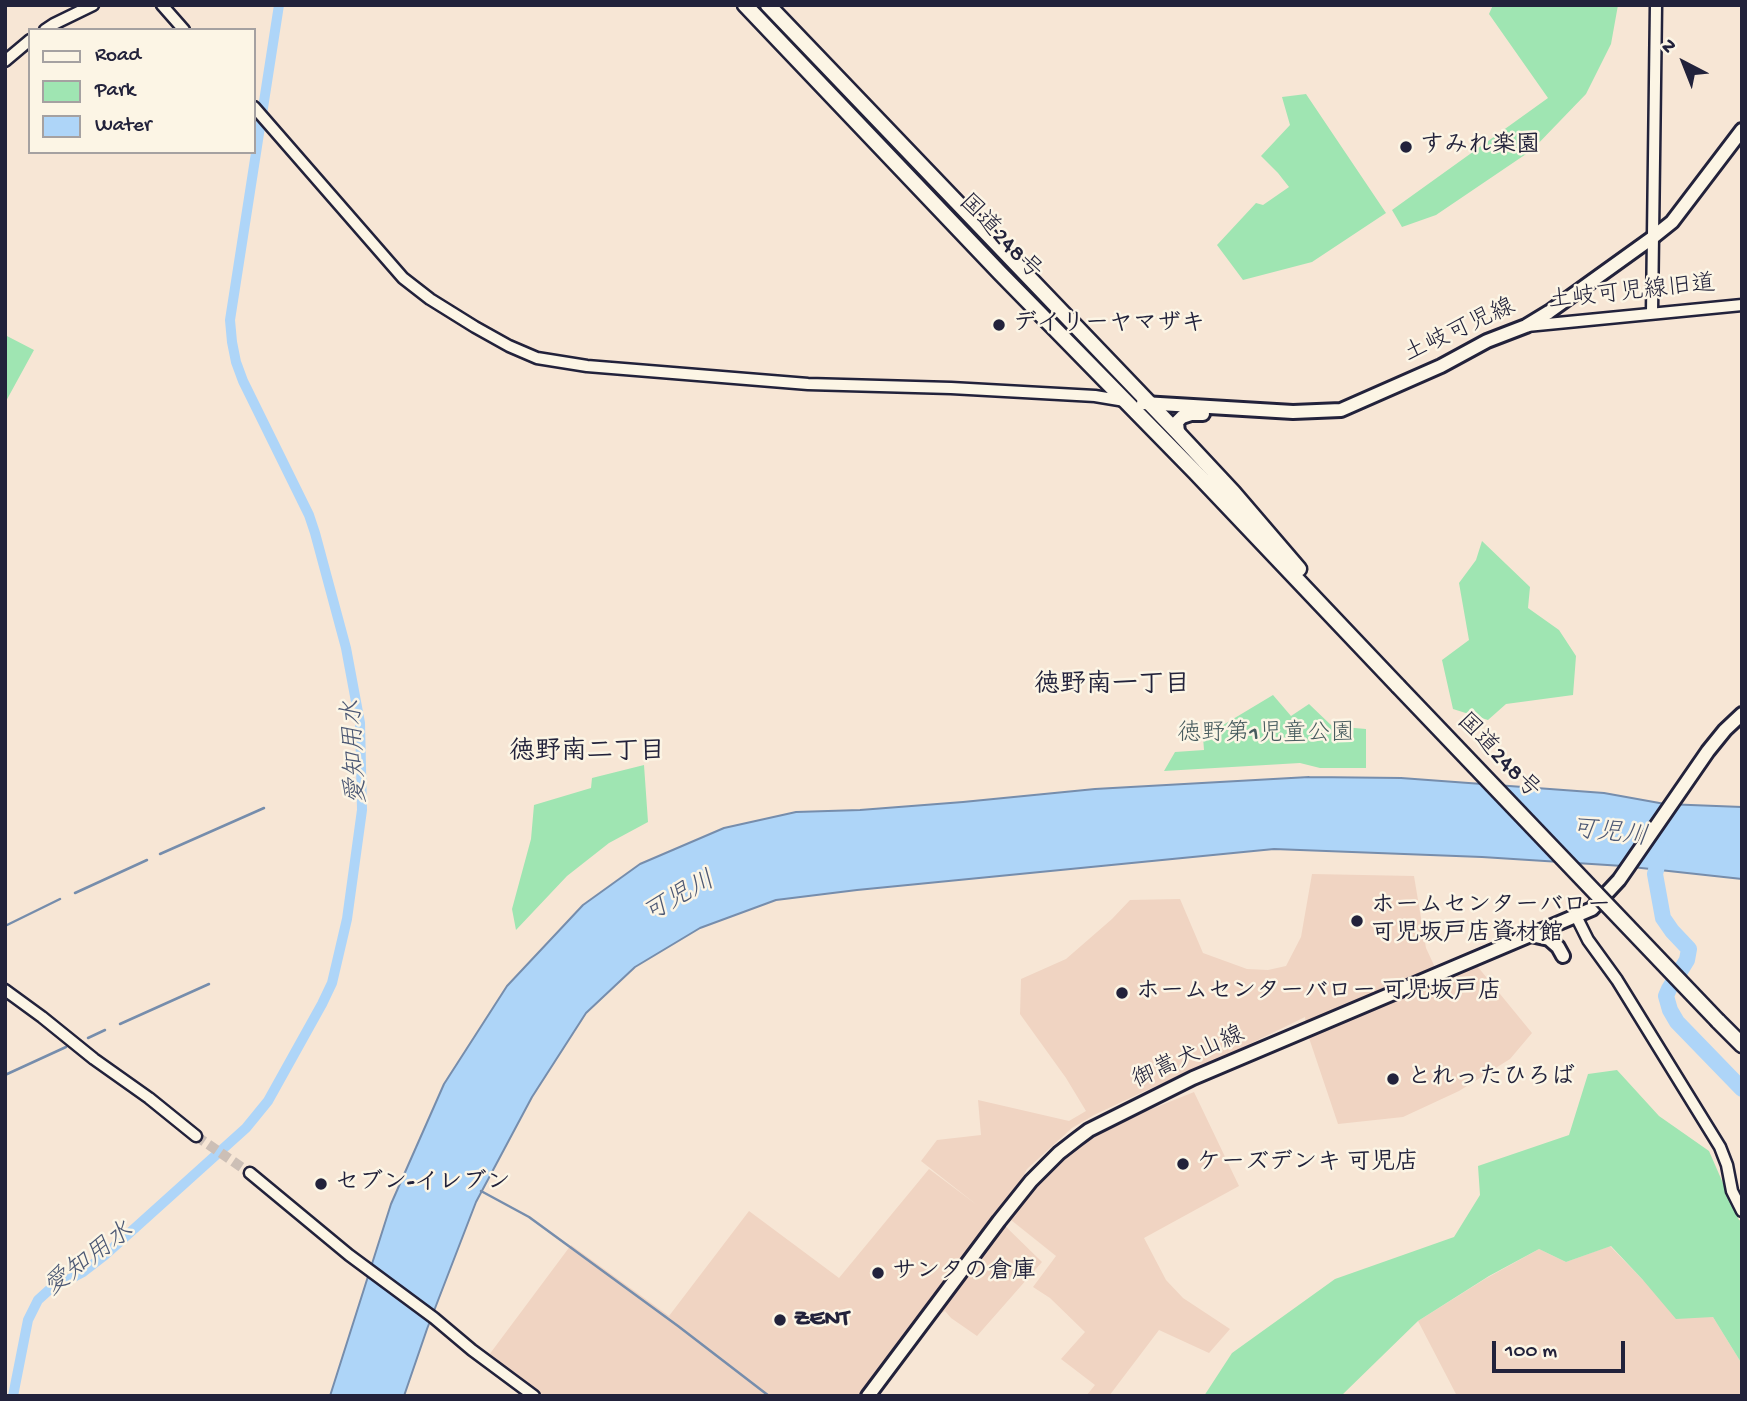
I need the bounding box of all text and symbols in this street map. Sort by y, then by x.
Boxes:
legend [28,28,256,154]
north arrow [1649,28,1719,98]
text: N [1657,34,1682,60]
text: Road [95,44,141,69]
text: Park [95,79,135,104]
text: Water [95,114,151,139]
place label: すみれ楽園 [1420,133,1540,161]
marker: すみれ楽園 [1398,139,1414,155]
street label: 国道248号 [951,189,1047,287]
street label: 土岐可児線旧道 [1547,271,1717,317]
street label: 土岐可児線 [1400,294,1520,370]
place label: デイリーヤマザキ [1013,311,1205,339]
marker: デイリーヤマザキ [991,317,1007,333]
district label: 徳野南一丁目 [1034,671,1190,703]
water label: 愛知用水 [339,699,375,805]
street label: 国道248号 [1449,708,1545,806]
park label: 徳野第1児童公園 [1177,721,1355,749]
district label: 徳野南二丁目 [509,738,665,770]
water label: 可児川 [1568,815,1650,855]
water label: 可児川 [638,866,722,932]
place label: ホームセンターバロー 可児坂戸店資材館 [1371,893,1611,949]
marker: ホームセンターバロー 可児坂戸店資材館 [1349,913,1365,929]
place label: ホームセンターバロー 可児坂戸店 [1136,979,1502,1007]
marker: ホームセンターバロー 可児坂戸店 [1114,985,1130,1001]
street label: 御嵩犬山線 [1128,1021,1250,1097]
place label: とれったひろば [1407,1065,1575,1093]
marker: とれったひろば [1385,1071,1401,1087]
place label: ケーズデンキ 可児店 [1197,1150,1419,1178]
marker: ケーズデンキ 可児店 [1175,1156,1191,1172]
place label: セブン-イレブン [335,1170,511,1198]
marker: セブン-イレブン [313,1176,329,1192]
water label: 愛知用水 [39,1217,141,1305]
place label: サンタの倉庫 [892,1259,1036,1287]
marker: サンタの倉庫 [870,1265,886,1281]
place label: ZENT [794,1306,849,1334]
marker: ZENT [772,1312,788,1328]
scale bar [1495,1328,1628,1372]
text: 100 m [1505,1340,1557,1365]

